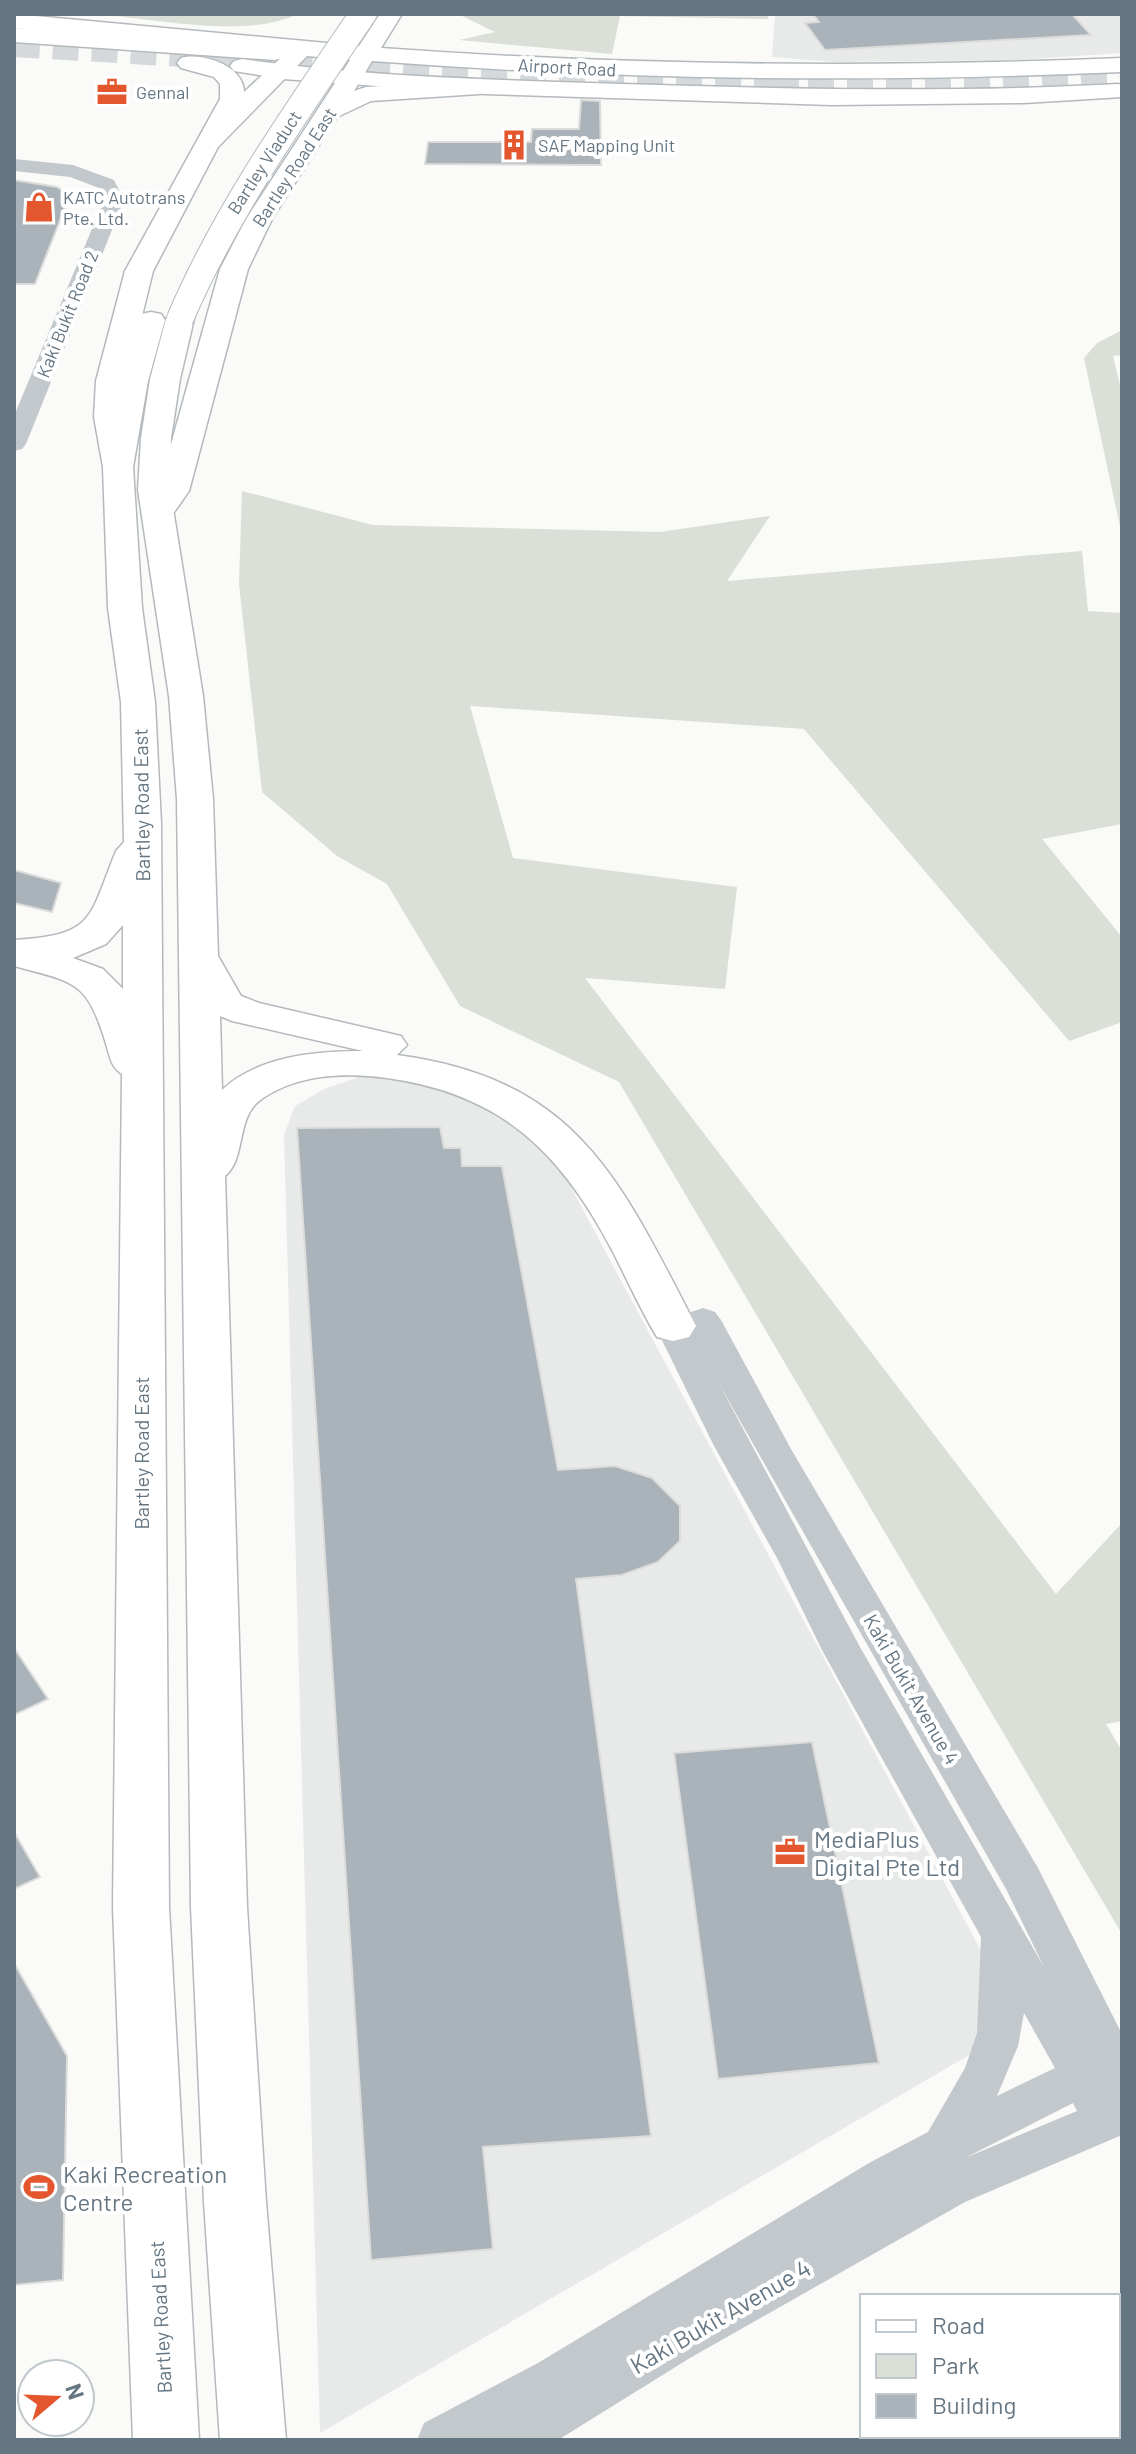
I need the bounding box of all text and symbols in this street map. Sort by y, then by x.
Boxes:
street label: Airport Road [517,53,617,81]
office icon: Gennal [95,75,129,109]
place label: Gennal [136,81,189,103]
street label: Bartley Road East [247,103,341,231]
street label: Bartley Viaduct [222,106,306,218]
building icon: SAF Mapping Unit [497,128,531,162]
place label: SAF Mapping Unit [538,134,675,156]
place label: KATC Autotrans Pte. Ltd. [63,186,185,229]
shop icon: KATC Autotrans Pte. Ltd. [22,190,56,224]
street label: Kaki Bukit Road 2 [32,247,102,381]
street label: Bartley Road East [128,728,154,882]
street label: Bartley Road East [129,1376,153,1530]
street label: Kaki Bukit Avenue 4 [859,1610,965,1768]
place label: MediaPlus Digital Pte Ltd [814,1824,960,1881]
office icon: MediaPlus Digital Pte Ltd [773,1835,807,1869]
place label: Kaki Recreation Centre [63,2159,227,2216]
sports icon: Kaki Recreation Centre [22,2170,56,2204]
street label: Bartley Road East [144,2240,176,2394]
street label: Kaki Bukit Avenue 4 [625,2253,815,2379]
legend [860,2294,1120,2438]
text: Road [932,2310,985,2339]
text: Park [932,2350,979,2379]
north arrow [16,2358,96,2438]
text: N [61,2380,91,2402]
text: Building [932,2390,1016,2419]

